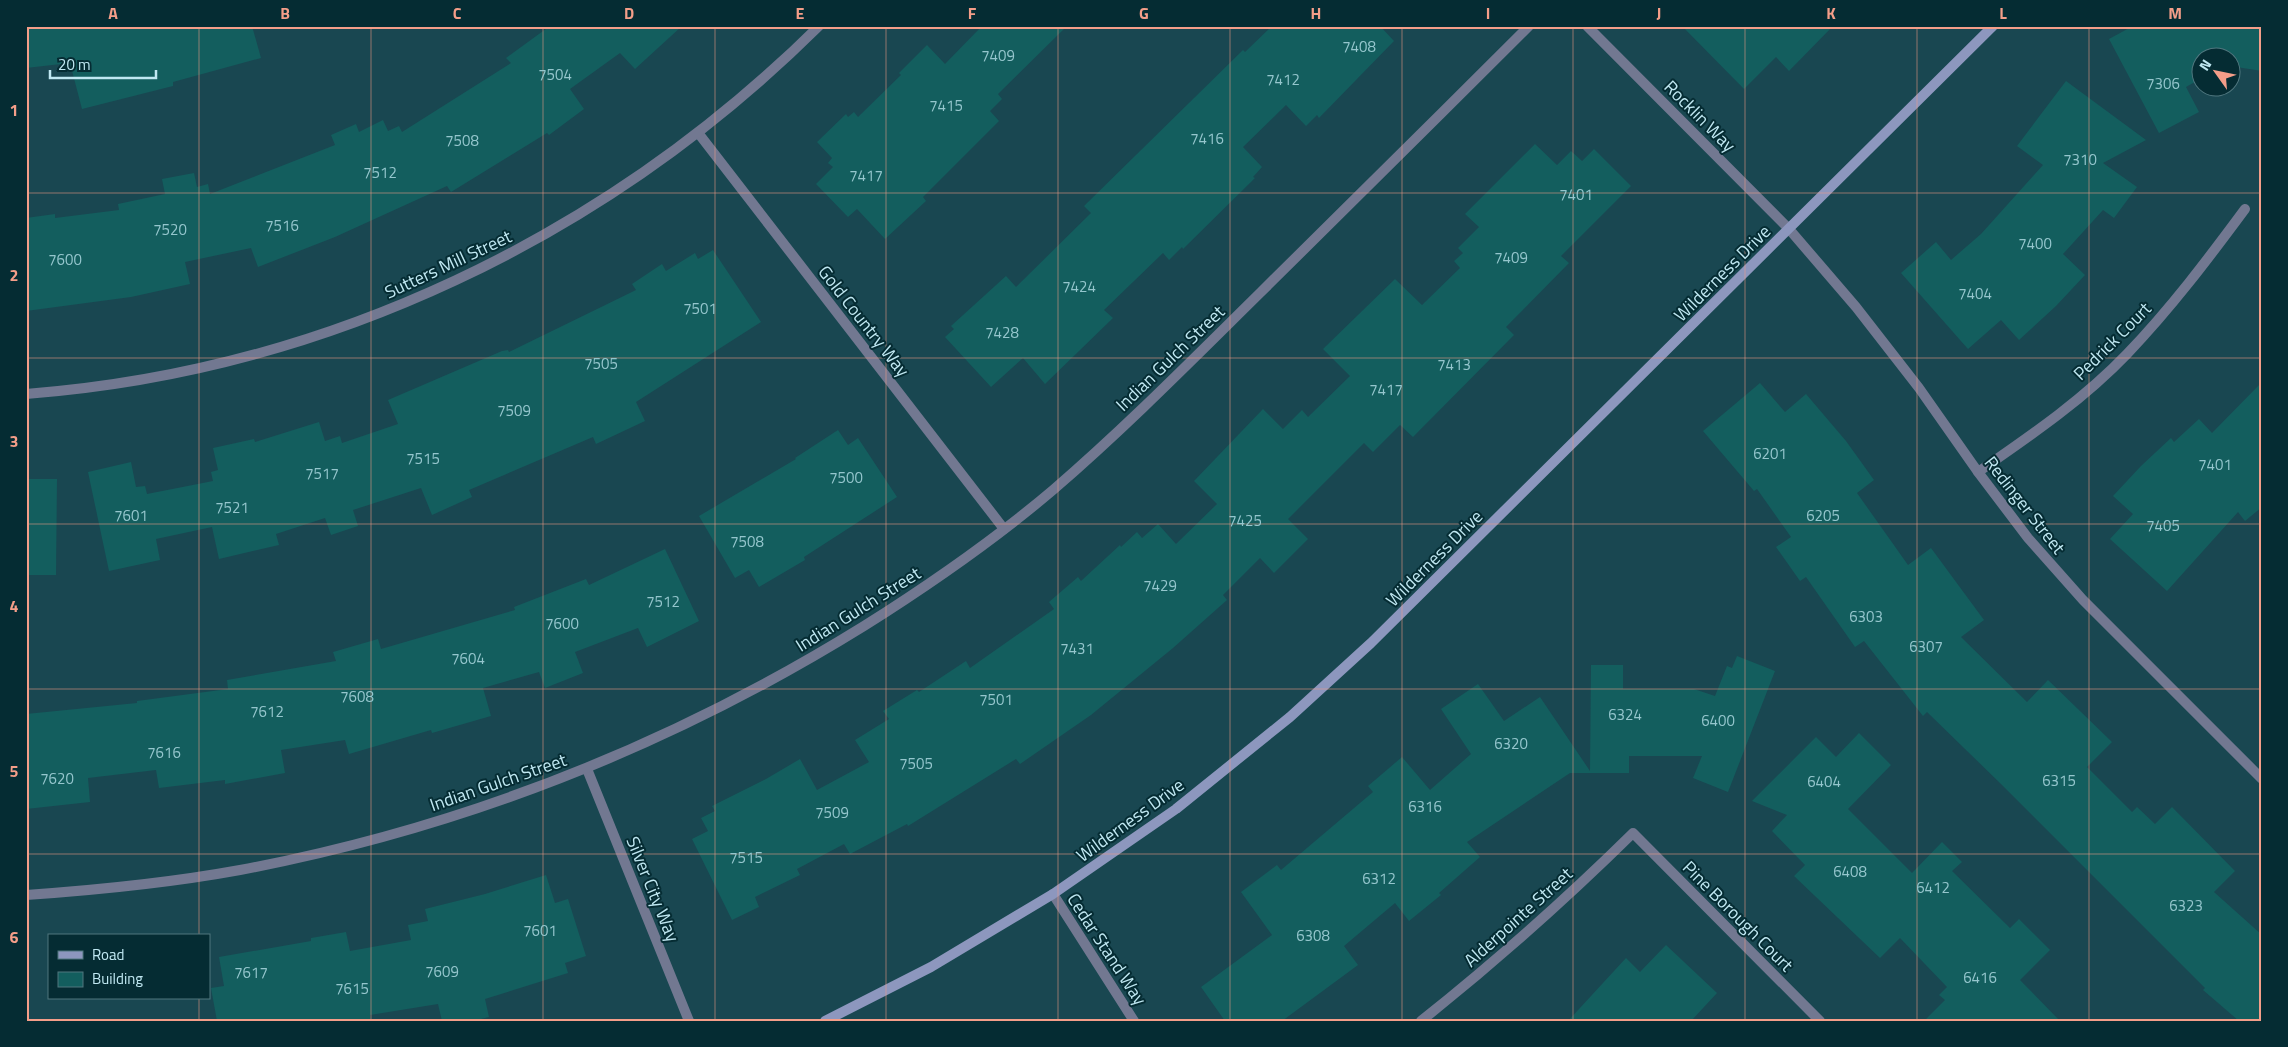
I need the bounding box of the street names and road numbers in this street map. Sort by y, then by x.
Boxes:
street label: Rocklin Way [1658,74,1742,158]
street label: Wilderness Drive [1667,218,1777,328]
street label: Sutters Mill Street [380,222,517,305]
street label: Gold Country Way [812,259,916,383]
street label: Pedrick Court [2067,295,2158,386]
street label: Indian Gulch Street [1109,298,1231,417]
street label: Redinger Street [1978,450,2072,560]
street label: Wilderness Drive [1379,503,1489,613]
street label: Indian Gulch Street [790,559,926,658]
street label: Indian Gulch Street [426,746,571,818]
street label: Wilderness Drive [1070,772,1190,868]
street label: Silver City Way [620,832,687,946]
street label: Pine Borough Court [1676,854,1800,978]
street label: Alderpointe Street [1458,860,1579,973]
street label: Cedar Stand Way [1061,888,1154,1011]

